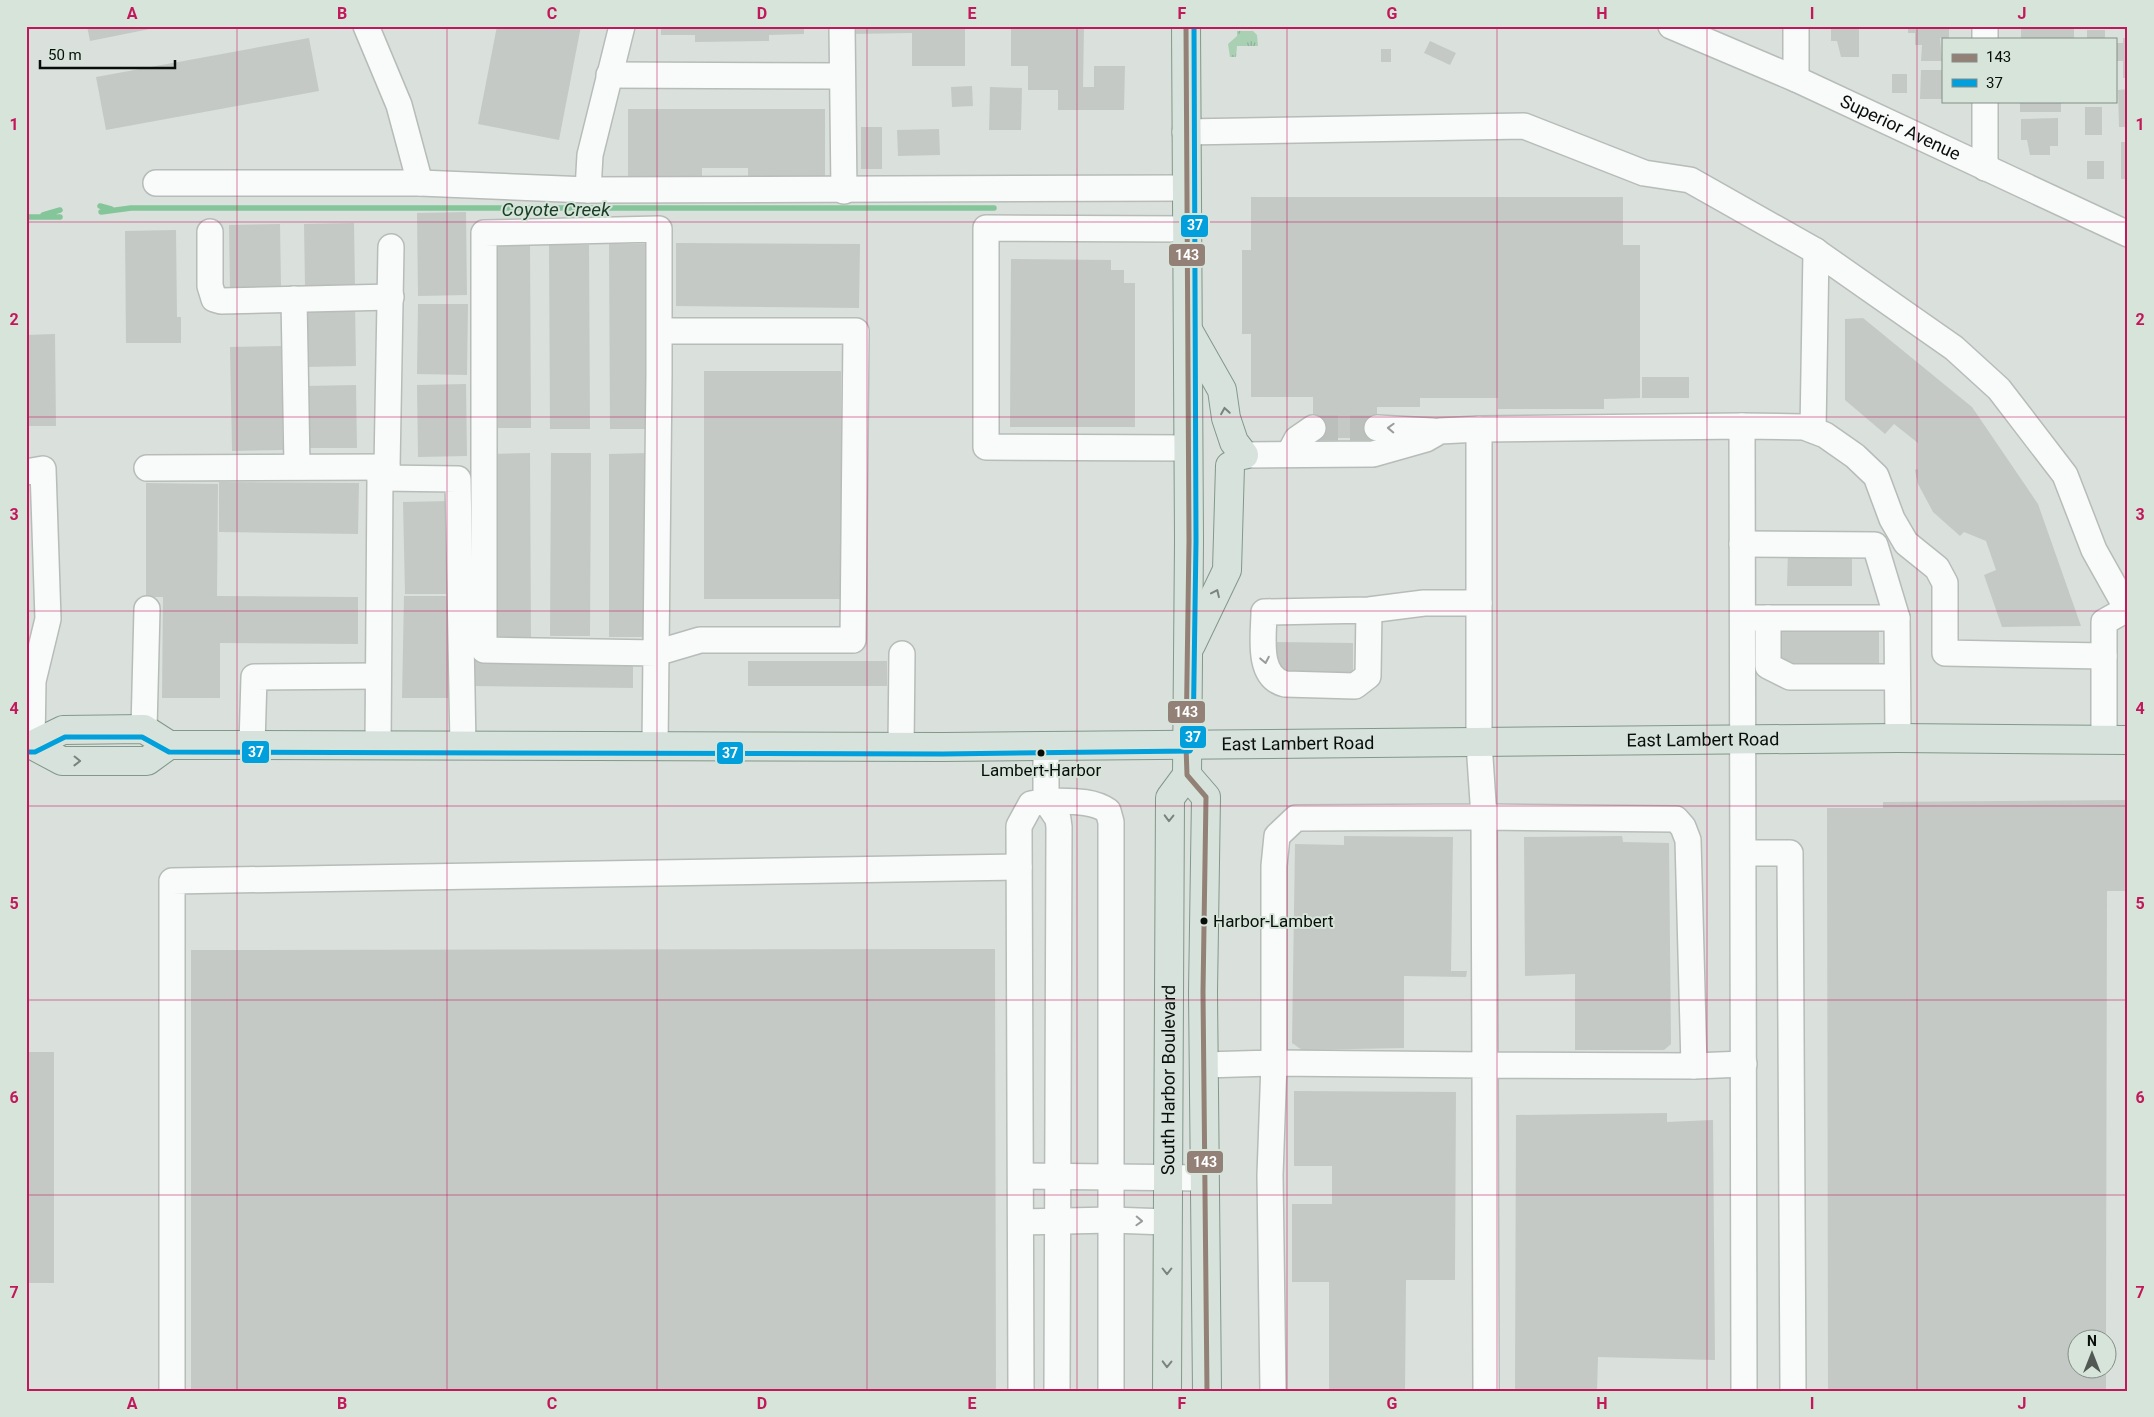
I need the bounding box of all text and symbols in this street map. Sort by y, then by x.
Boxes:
text: A [127,4,138,23]
text: B [337,4,347,23]
text: C [547,4,557,23]
text: D [757,4,767,23]
text: E [968,4,977,23]
text: F [1178,4,1187,23]
text: G [1387,4,1398,23]
text: H [1596,4,1608,23]
text: I [1810,4,1814,23]
text: J [2018,4,2026,23]
scale bar [40,38,175,70]
legend [1942,38,2116,102]
text: 50 m [48,46,82,64]
text: 143 [1986,48,2011,66]
text: 37 [1986,74,2003,92]
street label: Superior Avenue [1837,90,1964,164]
text: 1 [9,115,19,134]
text: 1 [2135,115,2145,134]
water label: Coyote Creek [502,198,611,221]
line badge: 37 [1180,214,1209,238]
text: 37 [1187,217,1203,233]
line badge: 143 [1168,243,1206,267]
text: 143 [1175,247,1199,263]
text: 2 [9,310,19,329]
text: 2 [2135,310,2145,329]
one-way arrow [1220,406,1230,415]
one-way arrow [1387,423,1395,434]
text: 3 [9,505,19,524]
text: 3 [2135,505,2145,524]
one-way arrow [1210,589,1220,598]
one-way arrow [1260,656,1270,665]
text: 4 [9,699,19,718]
text: 4 [2135,699,2145,718]
line badge: 143 [1167,700,1206,724]
text: 143 [1174,704,1198,720]
line badge: 37 [1179,725,1207,749]
street label: East Lambert Road [1626,728,1779,751]
text: 37 [1185,729,1201,745]
street label: East Lambert Road [1221,732,1374,754]
line badge: 37 [241,740,270,764]
line badge: 37 [716,741,744,765]
text: 37 [248,744,264,760]
text: 37 [722,745,738,761]
marker: Lambert-Harbor [1036,748,1046,758]
one-way arrow [74,756,81,766]
place label: Lambert-Harbor [981,760,1101,780]
one-way arrow [1164,814,1175,822]
text: 5 [9,894,19,913]
text: 5 [2135,894,2145,913]
place label: Harbor-Lambert [1213,911,1333,931]
marker: Harbor-Lambert [1199,916,1209,926]
street label: South Harbor Boulevard [1157,985,1179,1175]
text: 6 [9,1088,19,1107]
text: 6 [2135,1088,2145,1107]
line badge: 143 [1186,1150,1224,1174]
text: 143 [1193,1154,1217,1170]
one-way arrow [1135,1216,1143,1227]
one-way arrow [1162,1268,1172,1275]
text: 7 [9,1283,19,1302]
text: 7 [2135,1283,2145,1302]
north arrow [2066,1330,2116,1380]
text: N [2087,1333,2097,1349]
one-way arrow [1162,1360,1172,1368]
text: A [127,1394,138,1413]
text: B [337,1394,347,1413]
text: C [547,1394,557,1413]
text: D [757,1394,767,1413]
text: E [968,1394,977,1413]
text: F [1178,1394,1187,1413]
text: G [1387,1394,1398,1413]
text: H [1596,1394,1608,1413]
text: I [1810,1394,1814,1413]
text: J [2018,1394,2026,1413]

